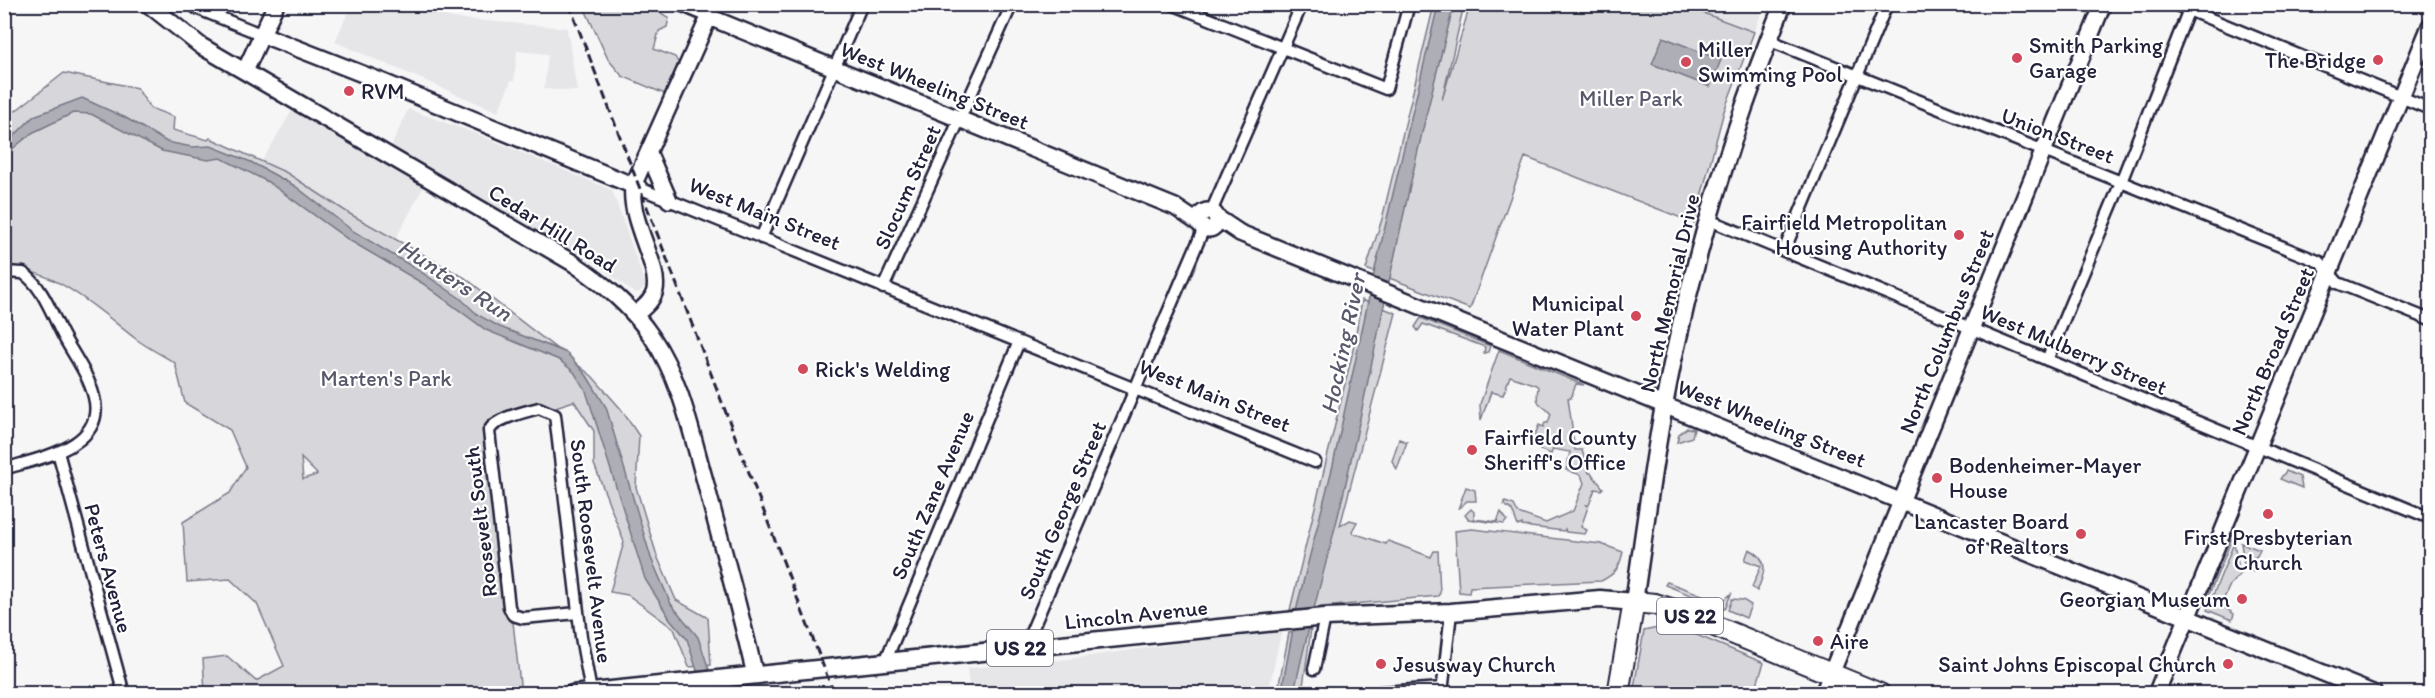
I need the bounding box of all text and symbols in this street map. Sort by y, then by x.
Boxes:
place label: Smith Parking Garage [2029,32,2164,84]
street label: West Wheeling Street [837,35,1033,136]
place label: Miller Swimming Pool [1698,36,1843,88]
place label: The Bridge [2265,47,2366,74]
marker: Smith Parking Garage [2010,51,2024,65]
marker: The Bridge [2371,53,2385,67]
marker: Miller Swimming Pool [1679,55,1693,69]
place label: RVM [361,78,404,105]
marker: RVM [342,84,356,98]
park label: Miller Park [1579,85,1683,112]
street label: Union Street [1997,102,2118,169]
street label: Slocum Street [868,121,947,254]
street label: West Main Street [685,171,845,256]
street label: Cedar Hill Road [483,178,622,279]
street label: North Memorial Drive [1633,191,1705,395]
place label: Fairfield Metropolitan Housing Authority [1741,209,1948,261]
street label: North Columbus Street [1893,225,2000,437]
marker: Fairfield Metropolitan Housing Authority [1952,228,1966,242]
water label: Hunters Run [393,232,518,327]
street label: North Broad Street [2225,263,2320,439]
water label: Hocking River [1314,269,1372,417]
place label: Municipal Water Plant [1512,290,1624,342]
street label: West Mulberry Street [1976,298,2171,401]
marker: Municipal Water Plant [1629,309,1643,323]
street label: West Main Street [1135,353,1295,438]
place label: Rick's Welding [815,356,951,383]
marker: Rick's Welding [796,362,810,376]
park label: Marten's Park [320,365,452,392]
street label: West Wheeling Street [1674,373,1870,474]
street label: South Zane Avenue [885,407,980,584]
street label: South George Street [1013,417,1112,604]
place label: Fairfield County Sheriff's Office [1484,424,1637,476]
street label: South Roosevelt Avenue [564,437,619,665]
marker: Fairfield County Sheriff's Office [1465,443,1479,457]
street label: Roosevelt South [458,445,503,599]
place label: Bodenheimer-Mayer House [1949,452,2141,504]
marker: Bodenheimer-Mayer House [1930,471,1944,485]
street label: Peters Avenue [78,500,139,636]
marker: First Presbyterian Church [2261,507,2275,521]
place label: Lancaster Board of Realtors [1914,508,2069,560]
place label: First Presbyterian Church [2184,524,2353,576]
marker: Lancaster Board of Realtors [2074,527,2088,541]
place label: Georgian Museum [2059,586,2230,613]
marker: Georgian Museum [2235,592,2249,606]
street label: Lincoln Avenue [1063,594,1209,635]
road number: US 22 [1657,598,1723,634]
place label: Aire [1830,628,1869,655]
road number: US 22 [987,630,1053,666]
marker: Aire [1811,634,1825,648]
place label: Jesusway Church [1393,651,1555,678]
place label: Saint Johns Episcopal Church [1938,651,2216,678]
marker: Jesusway Church [1374,657,1388,671]
marker: Saint Johns Episcopal Church [2221,657,2235,671]

